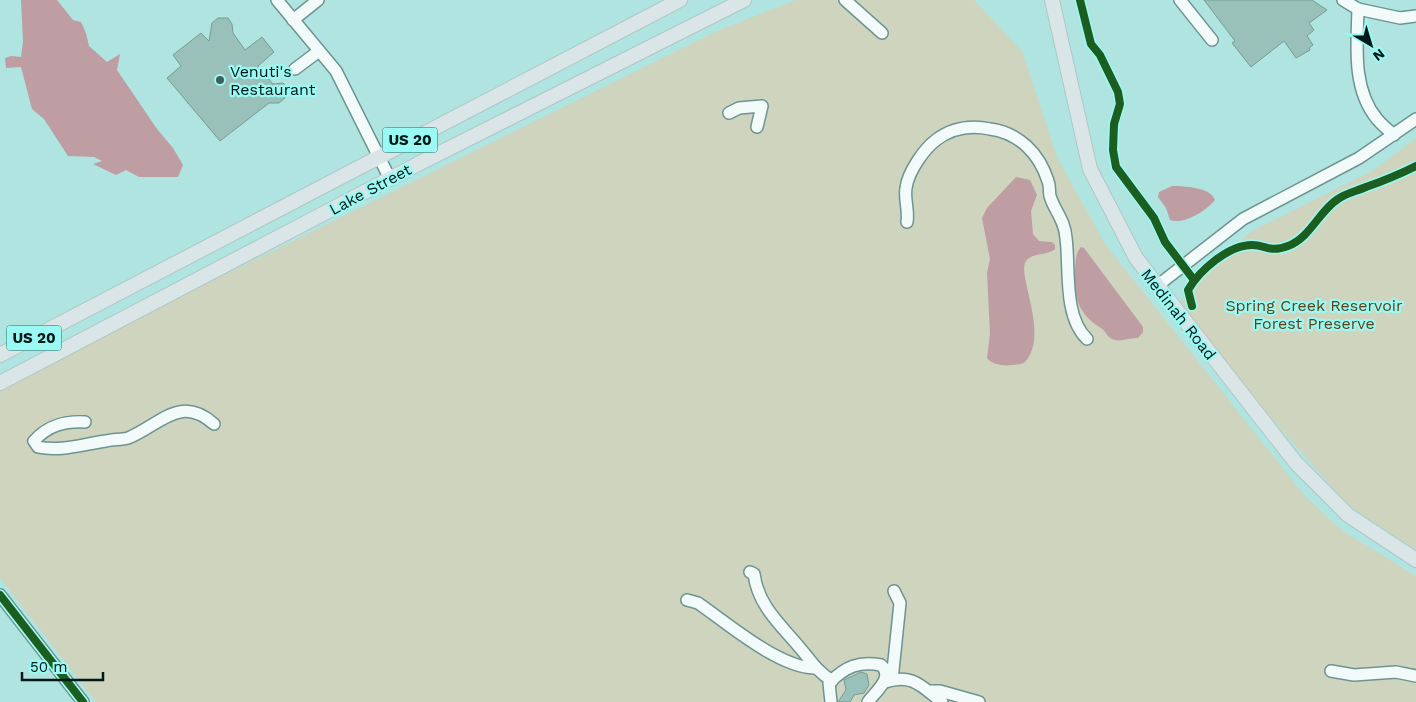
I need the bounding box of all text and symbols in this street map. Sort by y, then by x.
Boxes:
north arrow [1346,20,1396,70]
text: N [1370,46,1388,65]
place label: Venuti's Restaurant [230,62,316,99]
marker: Venuti's Restaurant [214,74,226,86]
road number: US 20 [382,128,438,152]
street label: Lake Street [326,160,415,219]
street label: Medinah Road [1137,265,1220,364]
park label: Spring Creek Reservoir Forest Preserve [1225,296,1403,333]
road number: US 20 [6,326,62,350]
scale bar [22,650,104,682]
text: 50 m [30,658,67,676]

